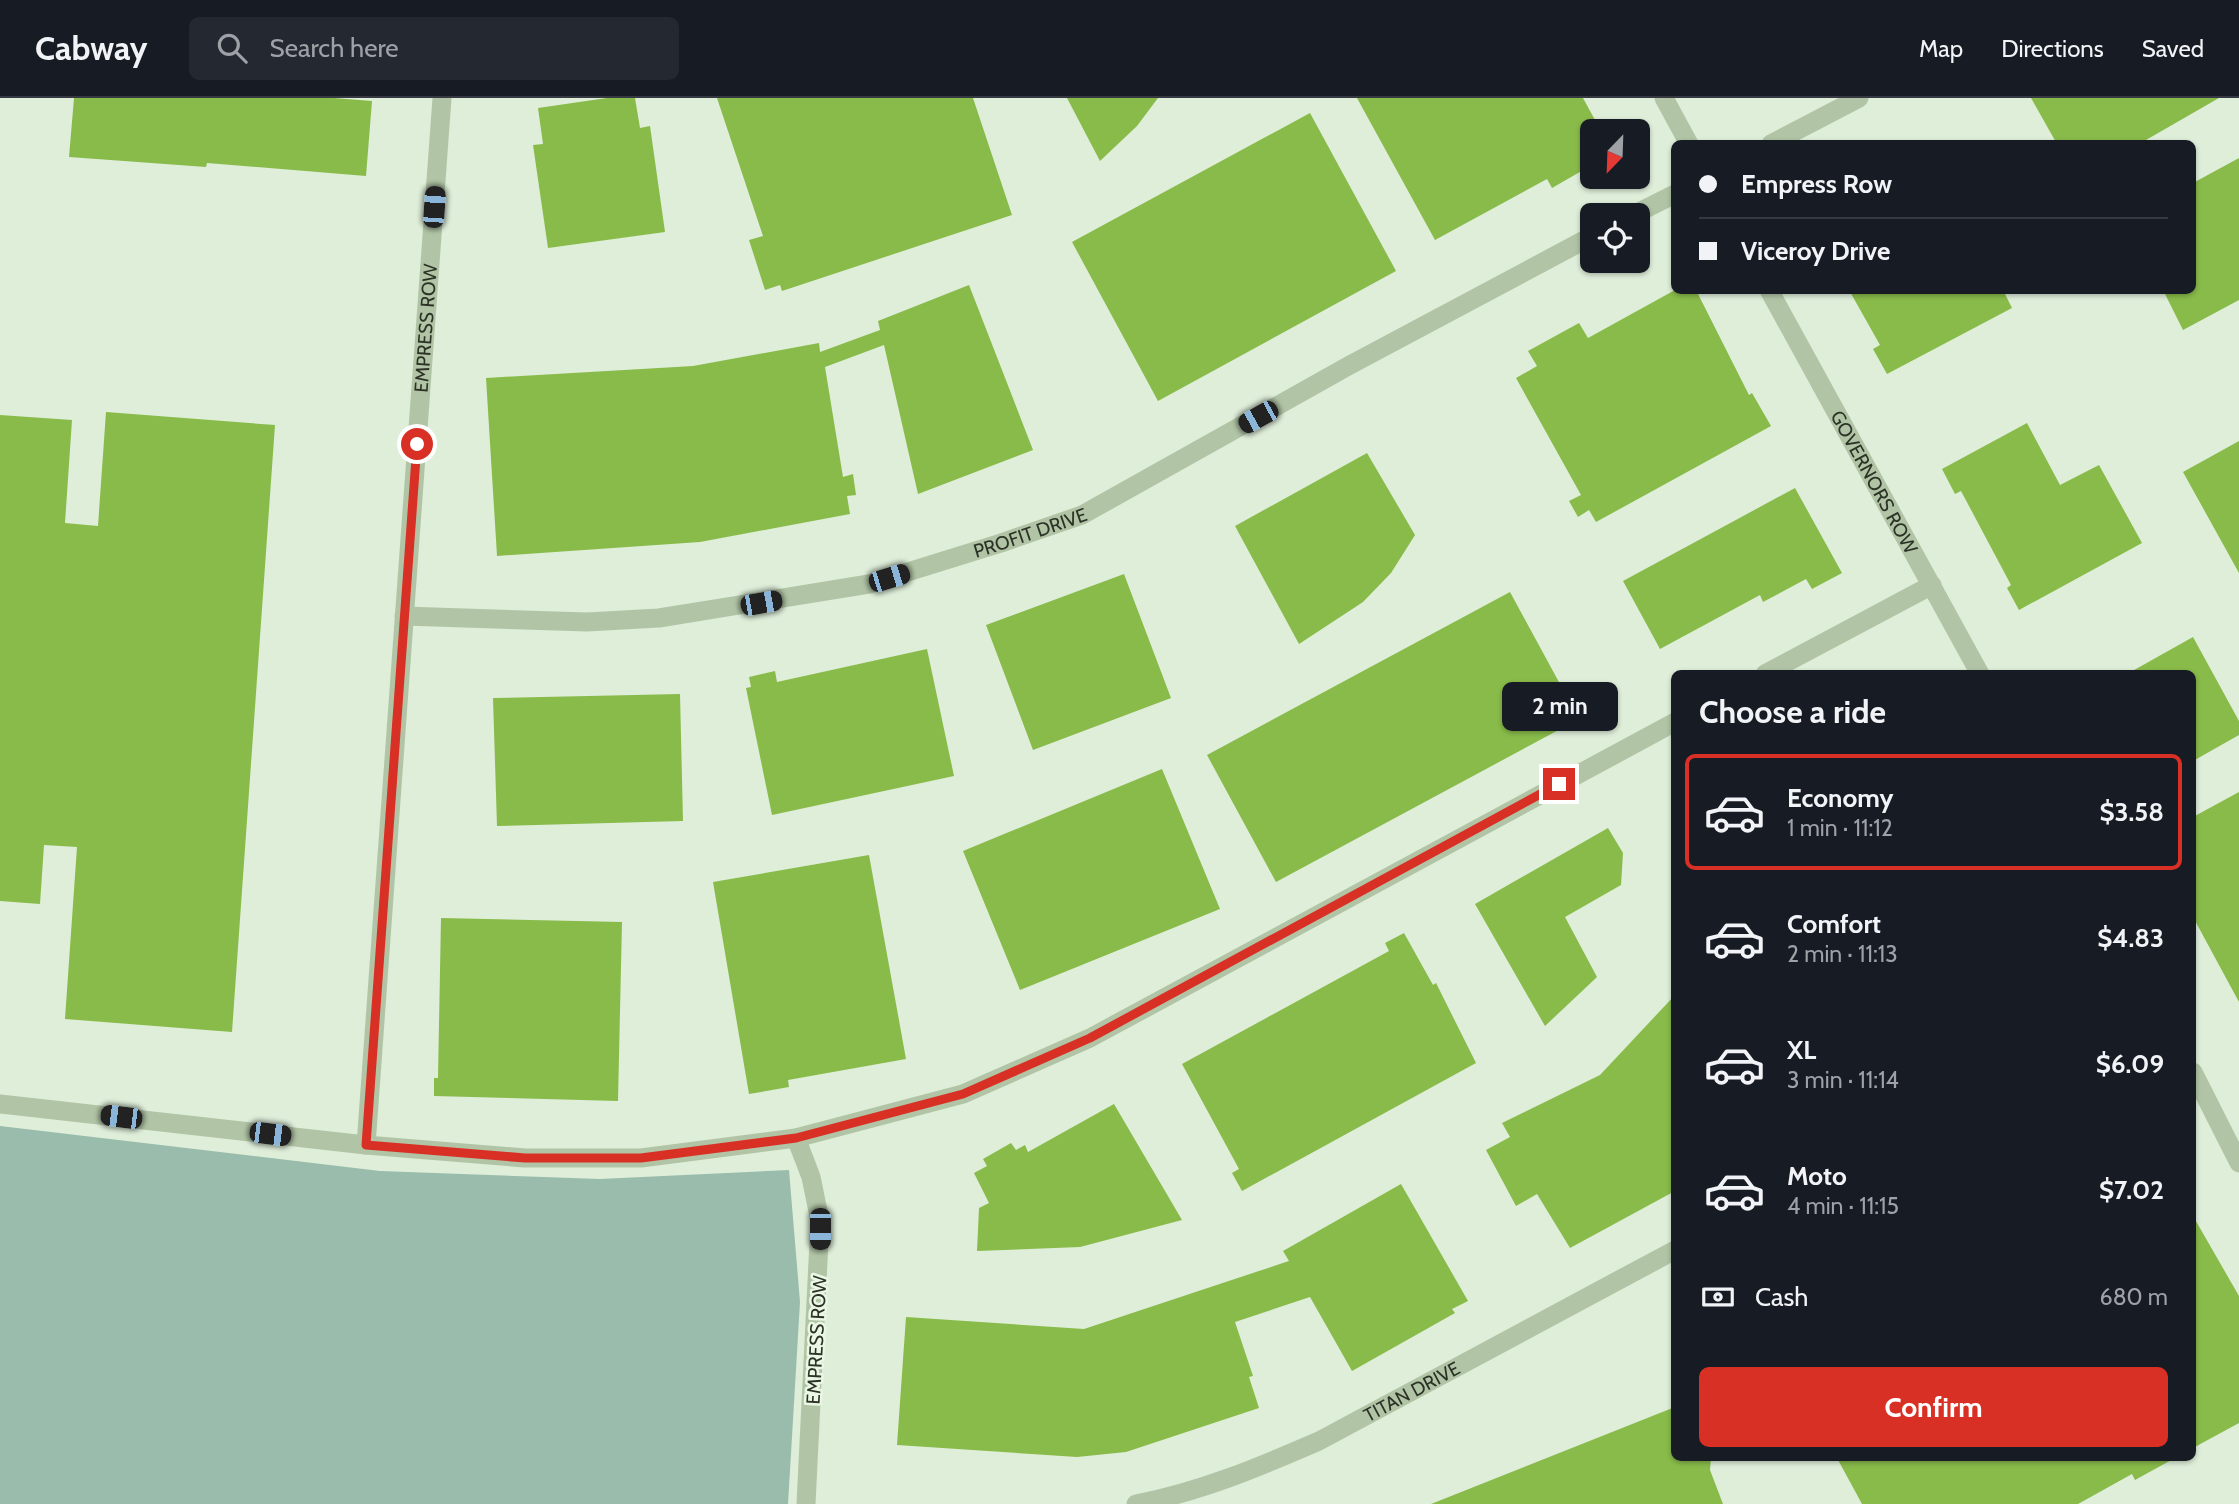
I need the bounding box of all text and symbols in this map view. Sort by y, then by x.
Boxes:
search box [189,17,679,80]
text: Cabway [35,28,147,68]
icon: search [213,29,251,67]
text: Search here [269,32,399,64]
text: Map [1919,34,1963,63]
text: Directions [2001,34,2104,63]
text: Saved [2142,34,2204,63]
north arrow [1580,119,1650,189]
map controls [1580,119,1650,273]
text: Empress Row [1741,168,1892,200]
car [423,185,446,229]
button: locate [1580,203,1650,273]
text: Viceroy Drive [1741,235,1890,267]
street label: EMPRESS ROW [410,263,442,393]
car [1235,398,1282,436]
street label: GOVERNORS ROW [1826,407,1923,558]
route start [401,428,433,460]
street label: PROFIT DRIVE [971,503,1090,563]
car [866,562,913,594]
car [739,589,784,617]
callout: 2 min [1501,682,1617,732]
text: 2 min [1532,692,1588,720]
text: Choose a ride [1699,692,1886,731]
route end [1543,768,1575,800]
icon: car [1703,781,1766,844]
text: Economy [1787,782,1893,814]
text: $3.58 [2099,796,2164,828]
text: 1 min · 11:12 [1787,814,1893,842]
icon: car [1703,907,1766,970]
text: Comfort [1787,908,1881,940]
text: $4.83 [2097,922,2164,954]
text: 2 min · 11:13 [1787,940,1898,968]
icon: car [1703,1033,1766,1096]
text: XL [1787,1034,1816,1066]
text: $6.09 [2096,1048,2164,1080]
text: 3 min · 11:14 [1787,1066,1899,1094]
car [99,1104,144,1130]
car [248,1121,293,1147]
icon: car [1703,1159,1766,1222]
text: Moto [1787,1160,1847,1192]
text: $7.02 [2099,1174,2164,1206]
text: 4 min · 11:15 [1787,1192,1899,1220]
car [810,1208,831,1250]
street label: EMPRESS ROW [802,1275,831,1405]
icon: cash [1699,1278,1737,1316]
text: Cash [1755,1281,1808,1313]
text: 680 m [2100,1283,2168,1311]
street label: TITAN DRIVE [1360,1357,1464,1427]
button: Confirm [1699,1367,2168,1447]

